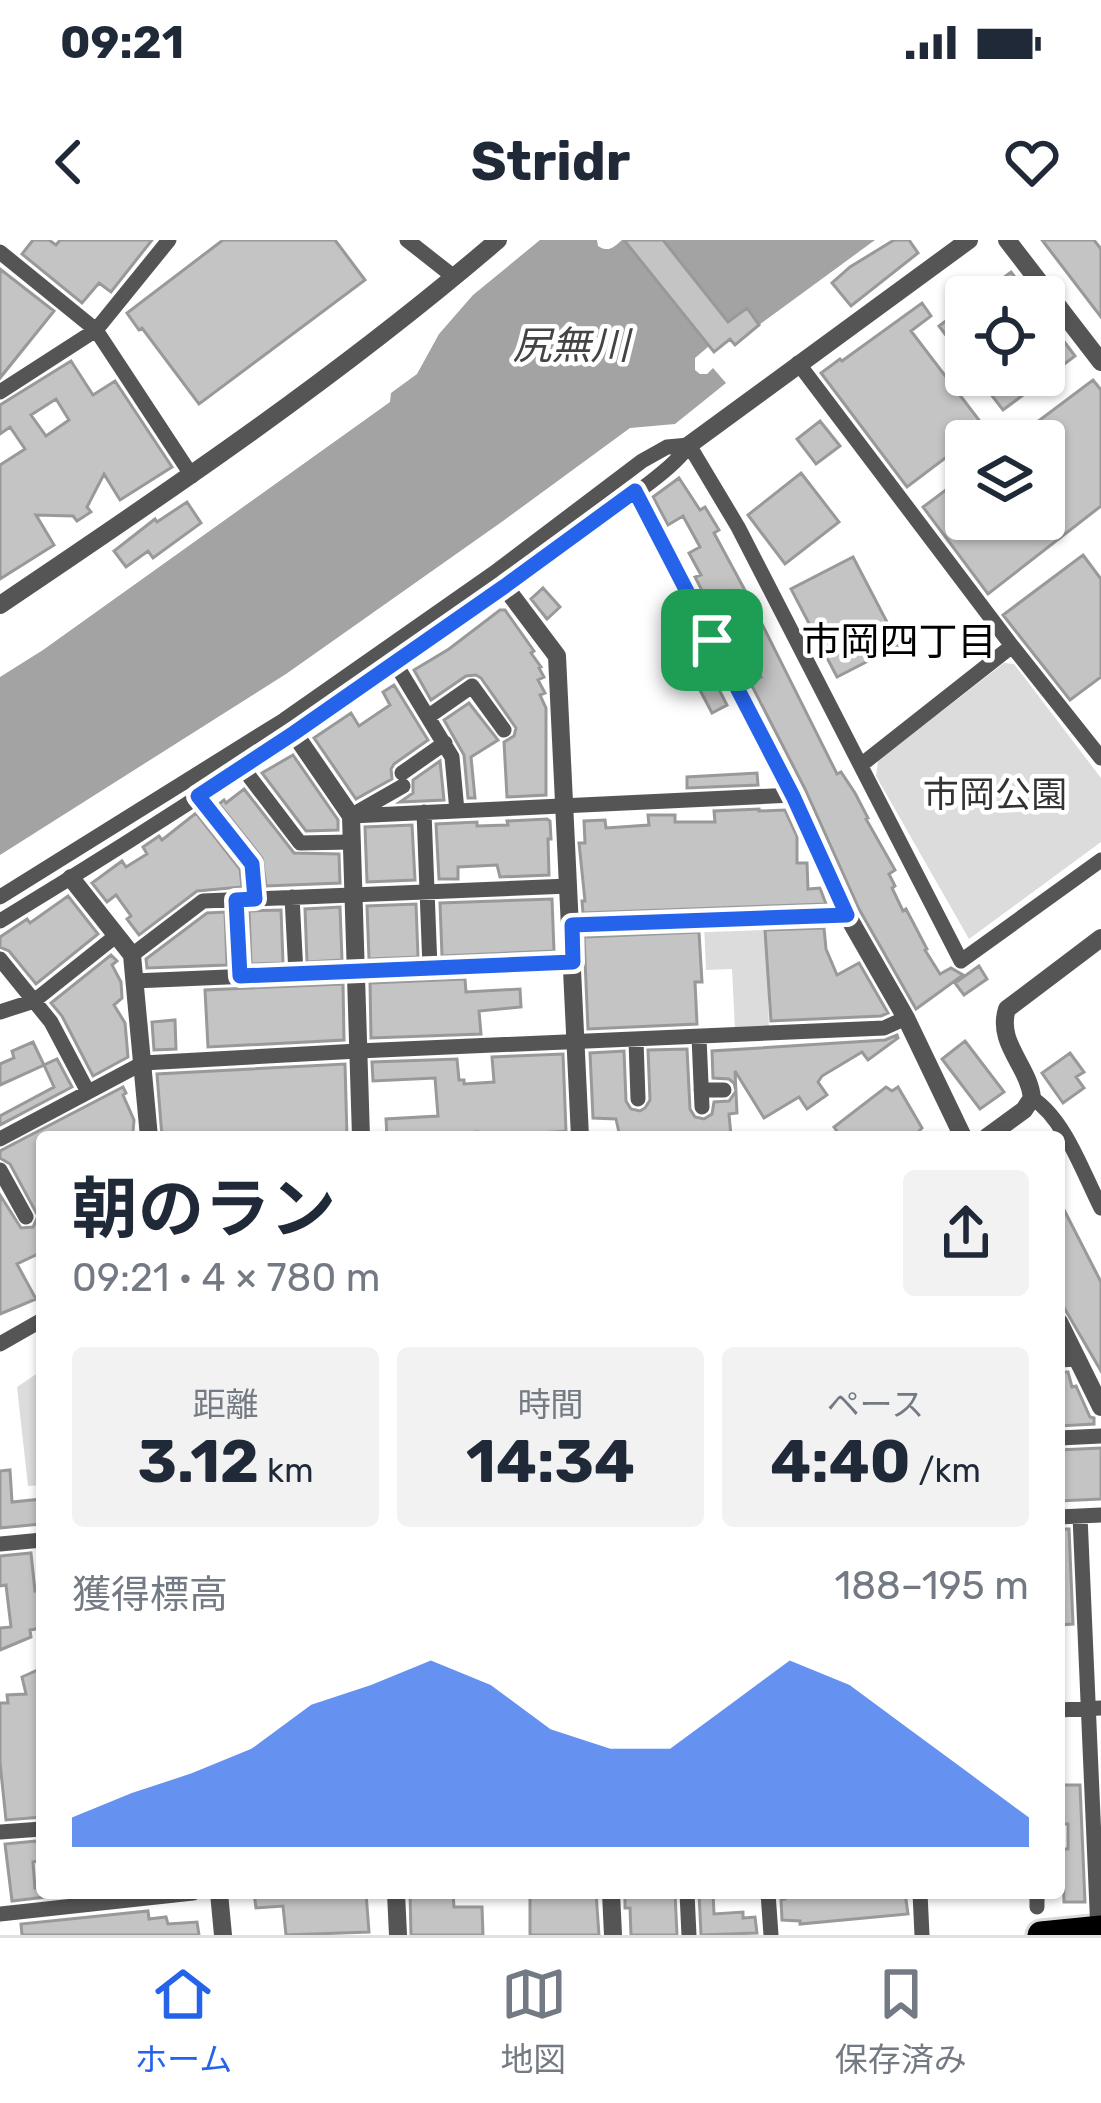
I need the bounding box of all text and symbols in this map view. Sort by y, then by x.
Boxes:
text: 09:21 [60,16,184,69]
icon: back [36,129,102,195]
icon: heart [999,129,1065,195]
text: Stridr [471,130,630,194]
map controls [945,276,1065,540]
button: locate [945,276,1065,396]
water label: 尻無川 [512,323,633,369]
button: layers [945,420,1065,540]
pin [661,589,763,691]
icon: arrive [679,607,745,673]
district label: 市岡四丁目 [801,619,997,665]
park label: 市岡公園 [923,773,1067,816]
text: 朝のラン [72,1170,336,1249]
button: share [903,1170,1029,1296]
text: 09:21 · 4 × 780 m [72,1255,380,1301]
text: 距離 [193,1385,259,1424]
text: 時間 [518,1385,584,1424]
text: ペース [827,1385,924,1424]
text: 3.12 [138,1426,259,1497]
text: 14:34 [466,1426,635,1497]
text: 4:40 [770,1426,910,1497]
text: km [259,1451,313,1490]
text: /km [910,1451,981,1490]
text: 188–195 m [835,1563,1029,1609]
text: 獲得標高 [72,1572,228,1618]
tab: ホーム [134,1961,232,2081]
tab: 地図 [501,1961,567,2081]
tab: 保存済み [835,1961,967,2081]

